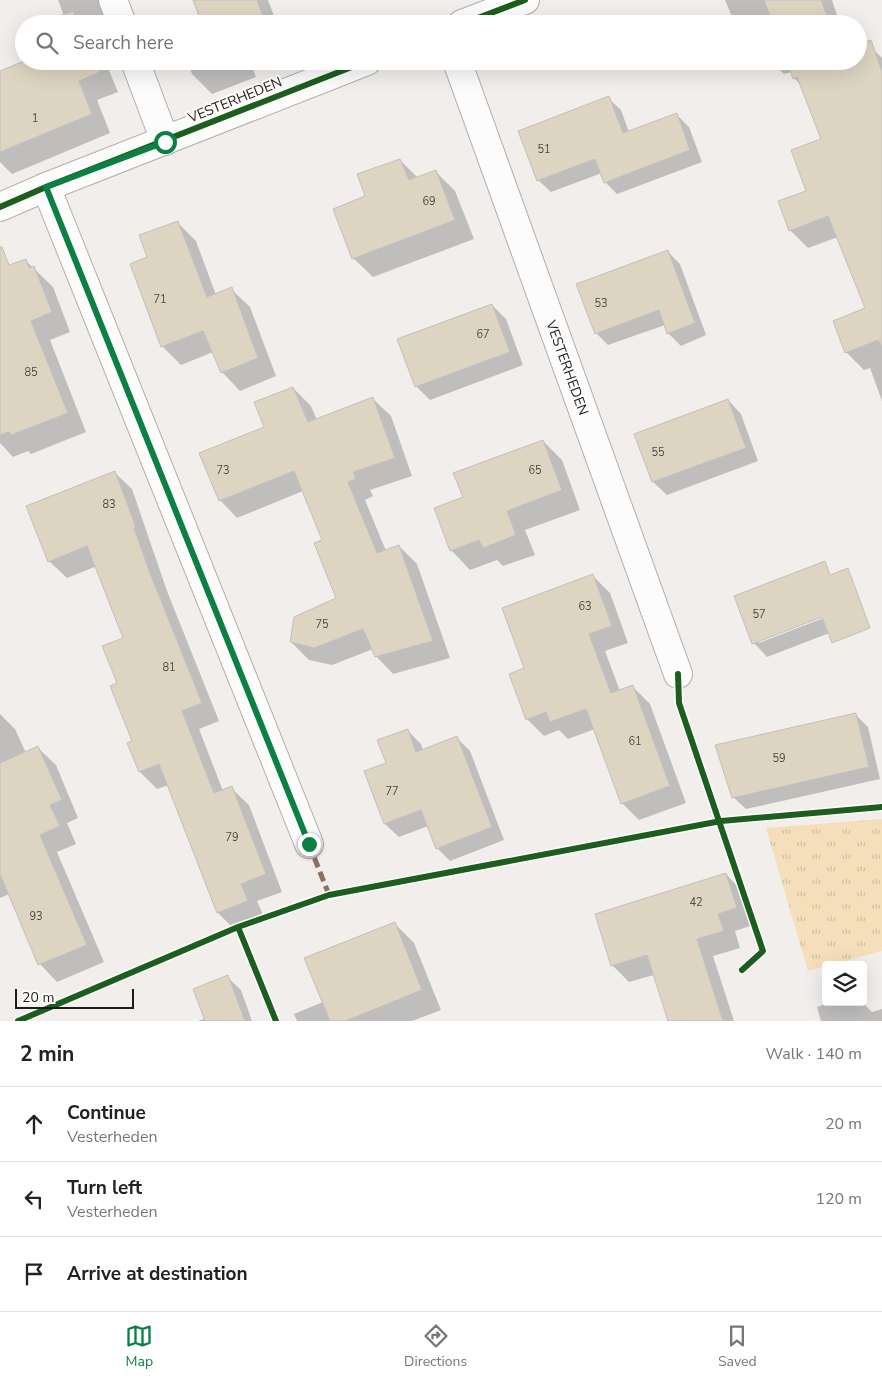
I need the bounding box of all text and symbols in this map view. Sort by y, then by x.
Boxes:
search box [15,15,867,70]
icon: search [33,29,61,57]
text: Search here [73,30,174,56]
street label: VESTERHEDEN [184,73,285,128]
house number: 1 [32,111,38,126]
route start [154,131,177,154]
house number: 51 [537,142,551,157]
house number: 69 [422,194,436,209]
house number: 71 [153,292,167,307]
house number: 53 [594,296,608,311]
street label: VESTERHEDEN [541,317,593,418]
house number: 67 [476,327,490,342]
house number: 85 [24,365,38,380]
house number: 55 [651,445,665,460]
house number: 73 [216,463,230,478]
house number: 65 [528,463,542,478]
house number: 83 [102,497,116,512]
house number: 63 [578,599,592,614]
house number: 57 [752,607,766,622]
house number: 75 [315,617,329,632]
house number: 81 [162,660,176,675]
house number: 61 [628,734,642,749]
house number: 59 [772,751,786,766]
house number: 77 [385,784,399,799]
house number: 79 [225,830,239,845]
route end [298,833,321,856]
house number: 42 [689,895,703,910]
house number: 93 [29,909,43,924]
map controls [822,961,867,1006]
button: layers [822,961,867,1006]
scale bar [15,986,134,1009]
text: 20 m [22,988,54,1007]
text: 2 min [20,1040,74,1068]
text: Walk · 140 m [766,1043,862,1065]
text: Continue [67,1100,146,1126]
icon: ahead [20,1110,48,1138]
text: 20 m [825,1113,862,1135]
text: Vesterheden [67,1126,158,1148]
text: Turn left [67,1175,142,1201]
icon: left [20,1185,48,1213]
text: 120 m [815,1188,862,1210]
text: Vesterheden [67,1201,158,1223]
icon: arrive [20,1260,48,1288]
text: Arrive at destination [67,1261,248,1287]
tab: Map [125,1322,153,1371]
tab: Directions [404,1322,467,1371]
tab: Saved [718,1322,757,1371]

